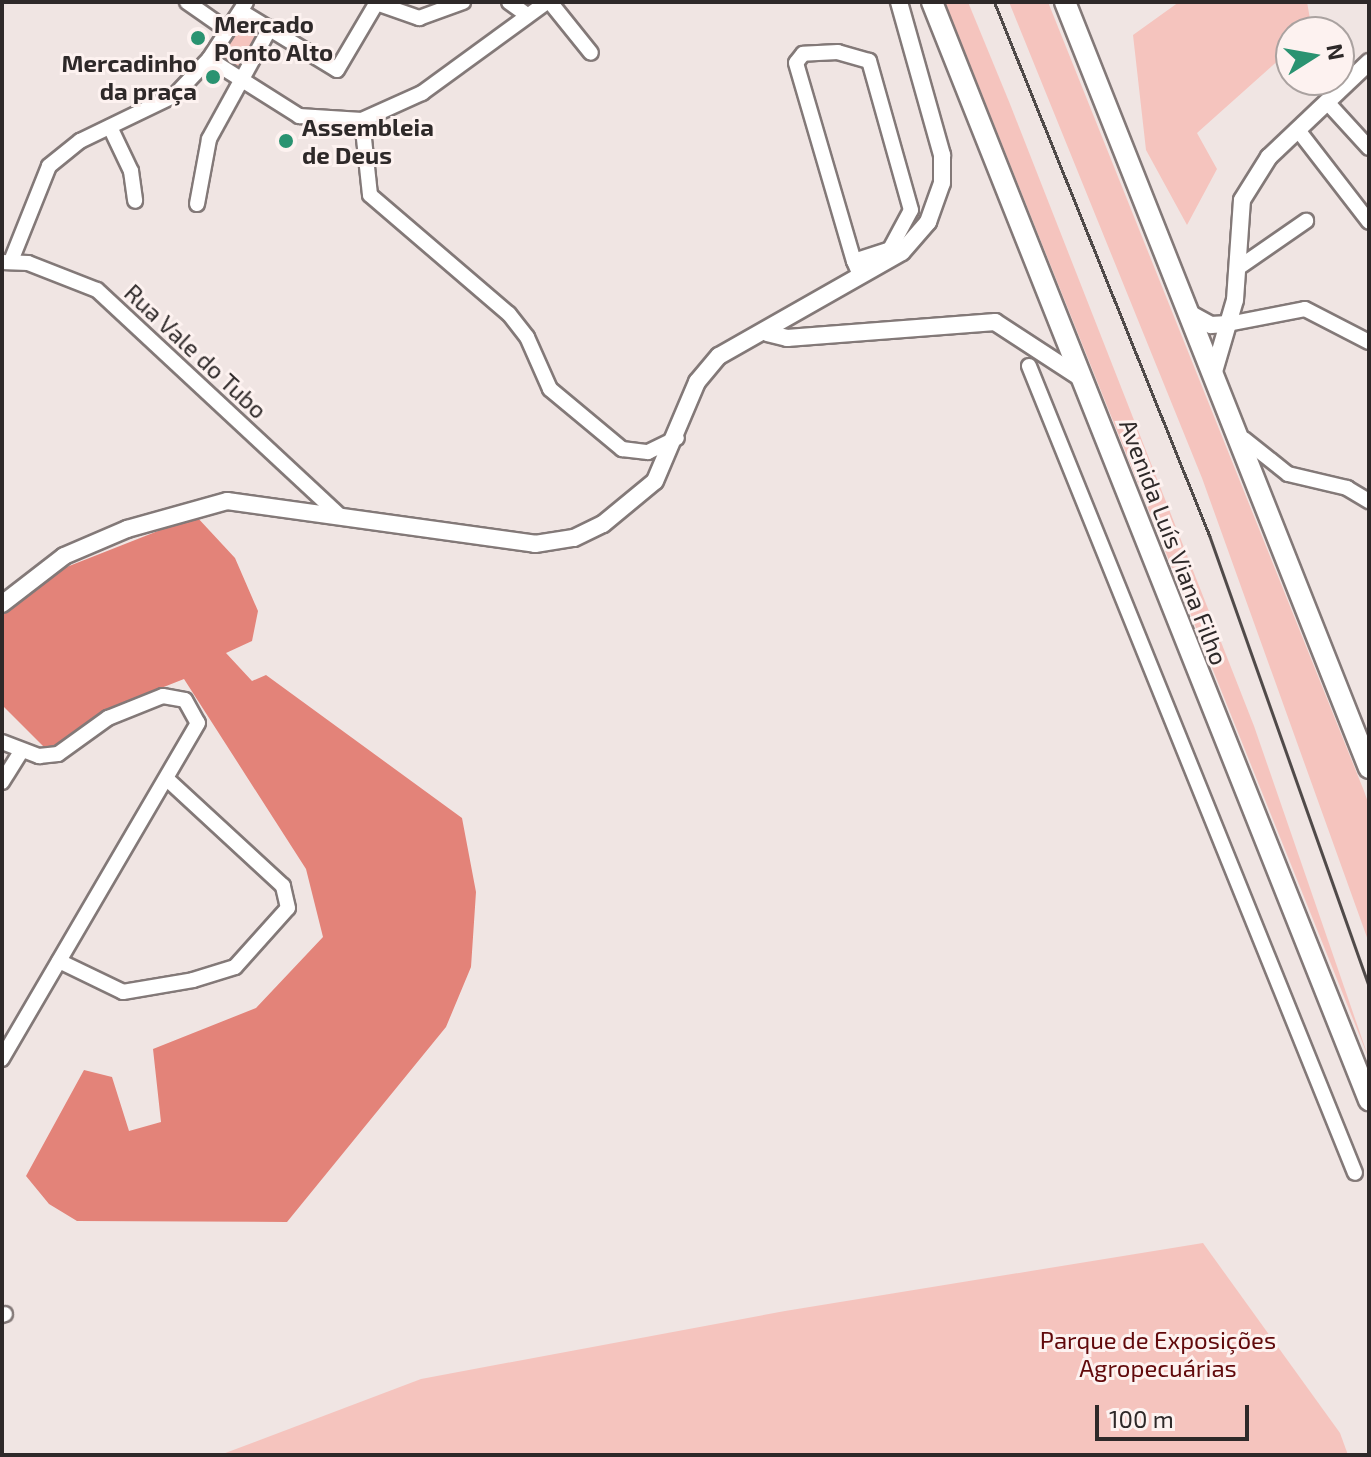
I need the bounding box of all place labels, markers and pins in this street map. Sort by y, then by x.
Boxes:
place label: Mercado Ponto Alto [214,10,334,66]
marker: Mercado Ponto Alto [189,29,207,47]
place label: Mercadinho da praça [62,49,197,105]
marker: Mercadinho da praça [204,68,222,86]
place label: Assembleia de Deus [302,113,434,169]
marker: Assembleia de Deus [277,132,295,150]

